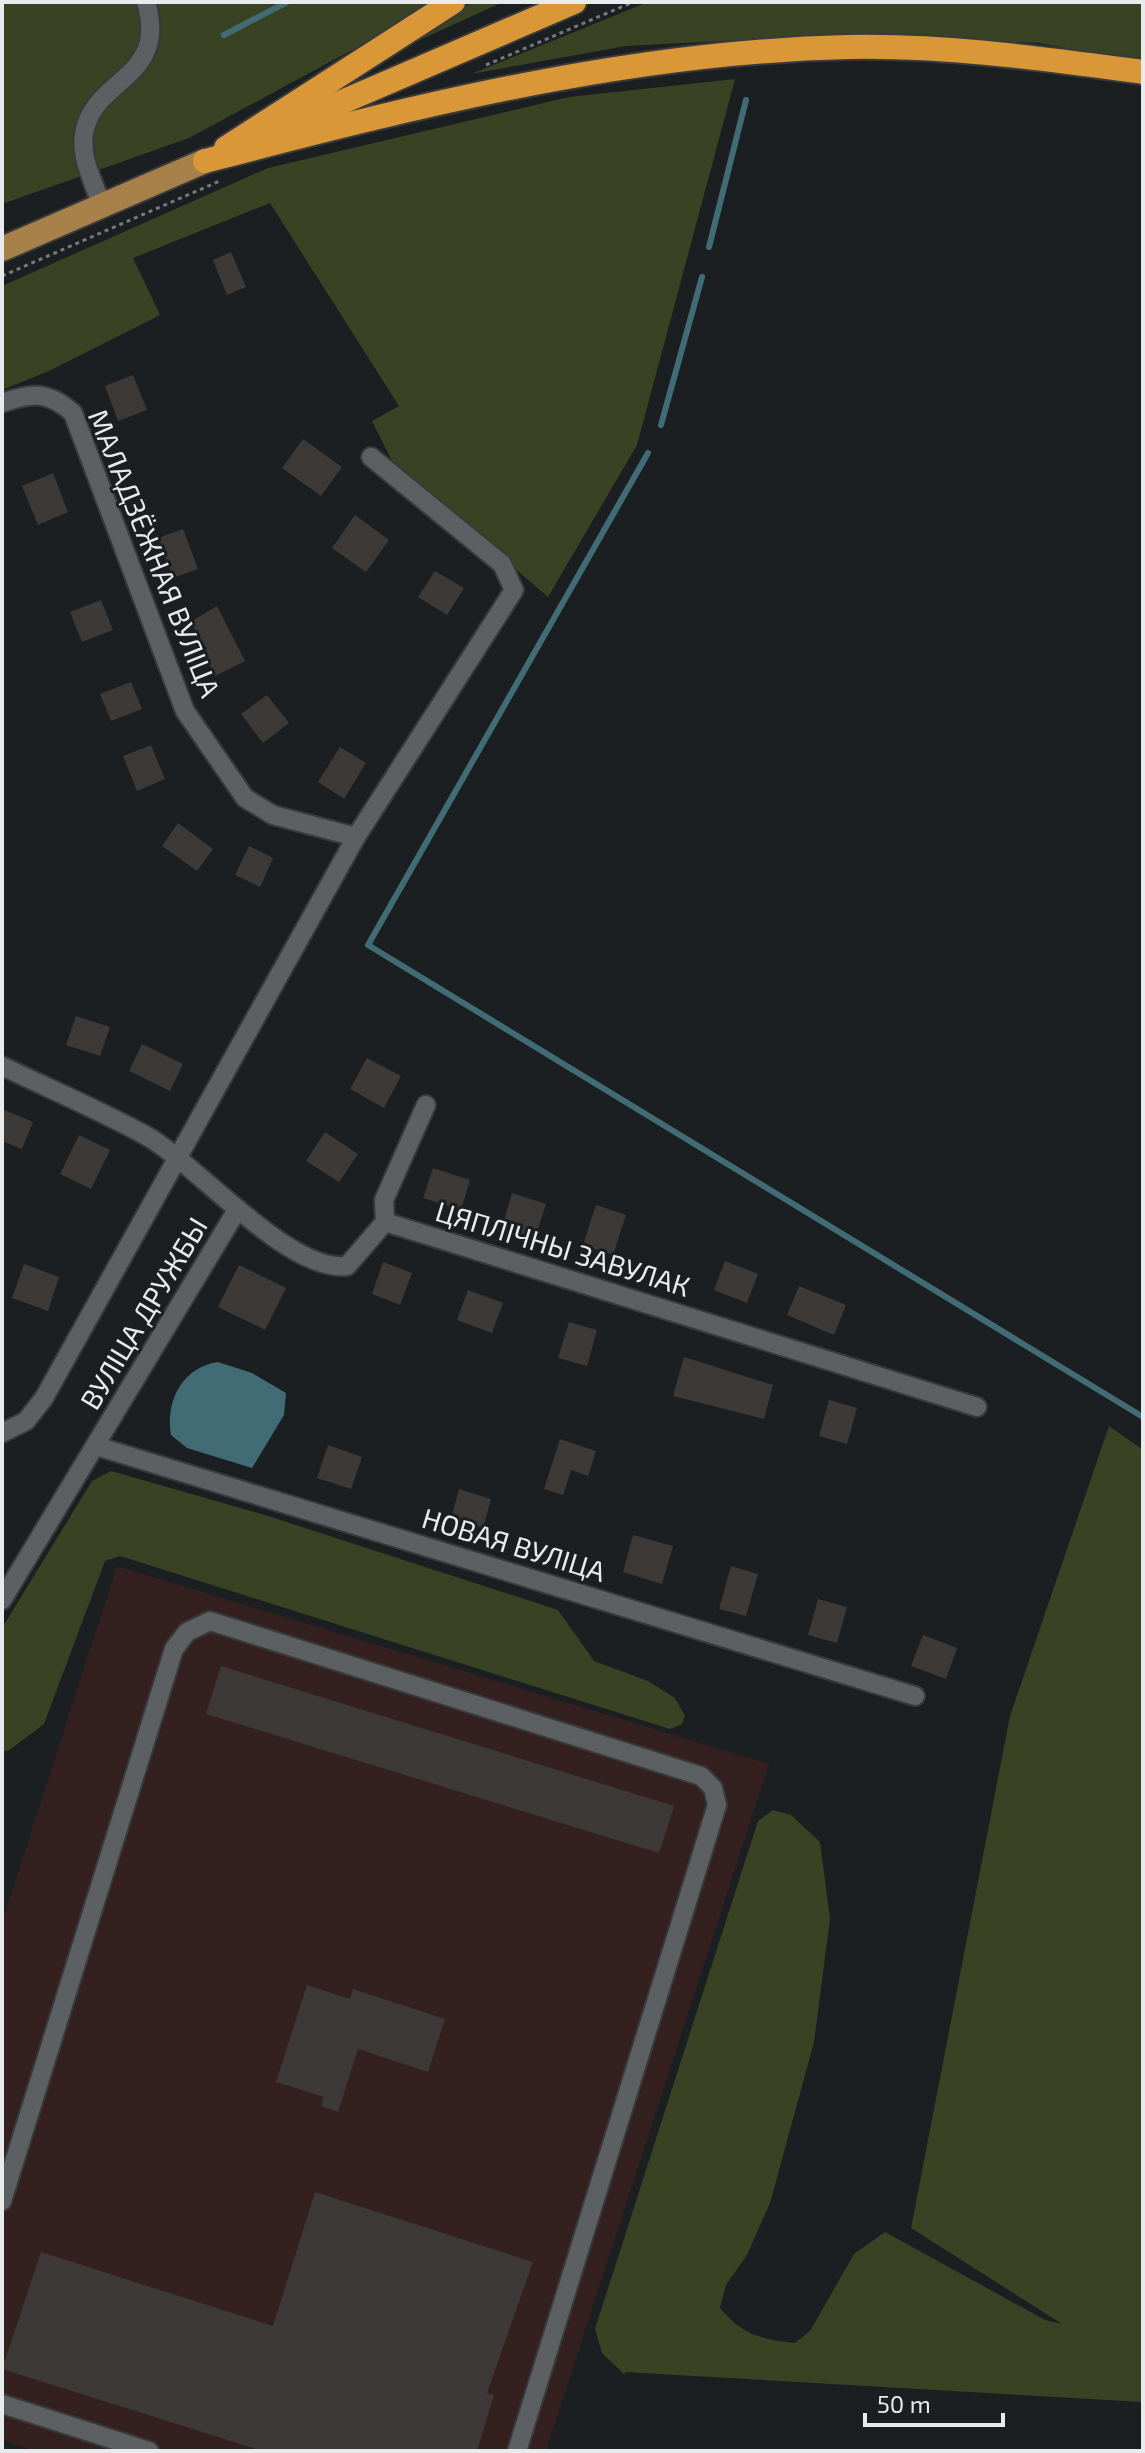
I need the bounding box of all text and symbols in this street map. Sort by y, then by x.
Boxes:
street label: МАЛАДЗЁЖНАЯ ВУЛІЦА [82,404,229,702]
street label: ЦЯПЛІЧНЫ ЗАВУЛАК [432,1193,694,1303]
street label: ВУЛІЦА ДРУЖБЫ [72,1211,214,1415]
street label: НОВАЯ ВУЛІЦА [418,1500,610,1588]
scale bar [865,2377,1003,2427]
text: 50 m [877,2389,931,2418]

